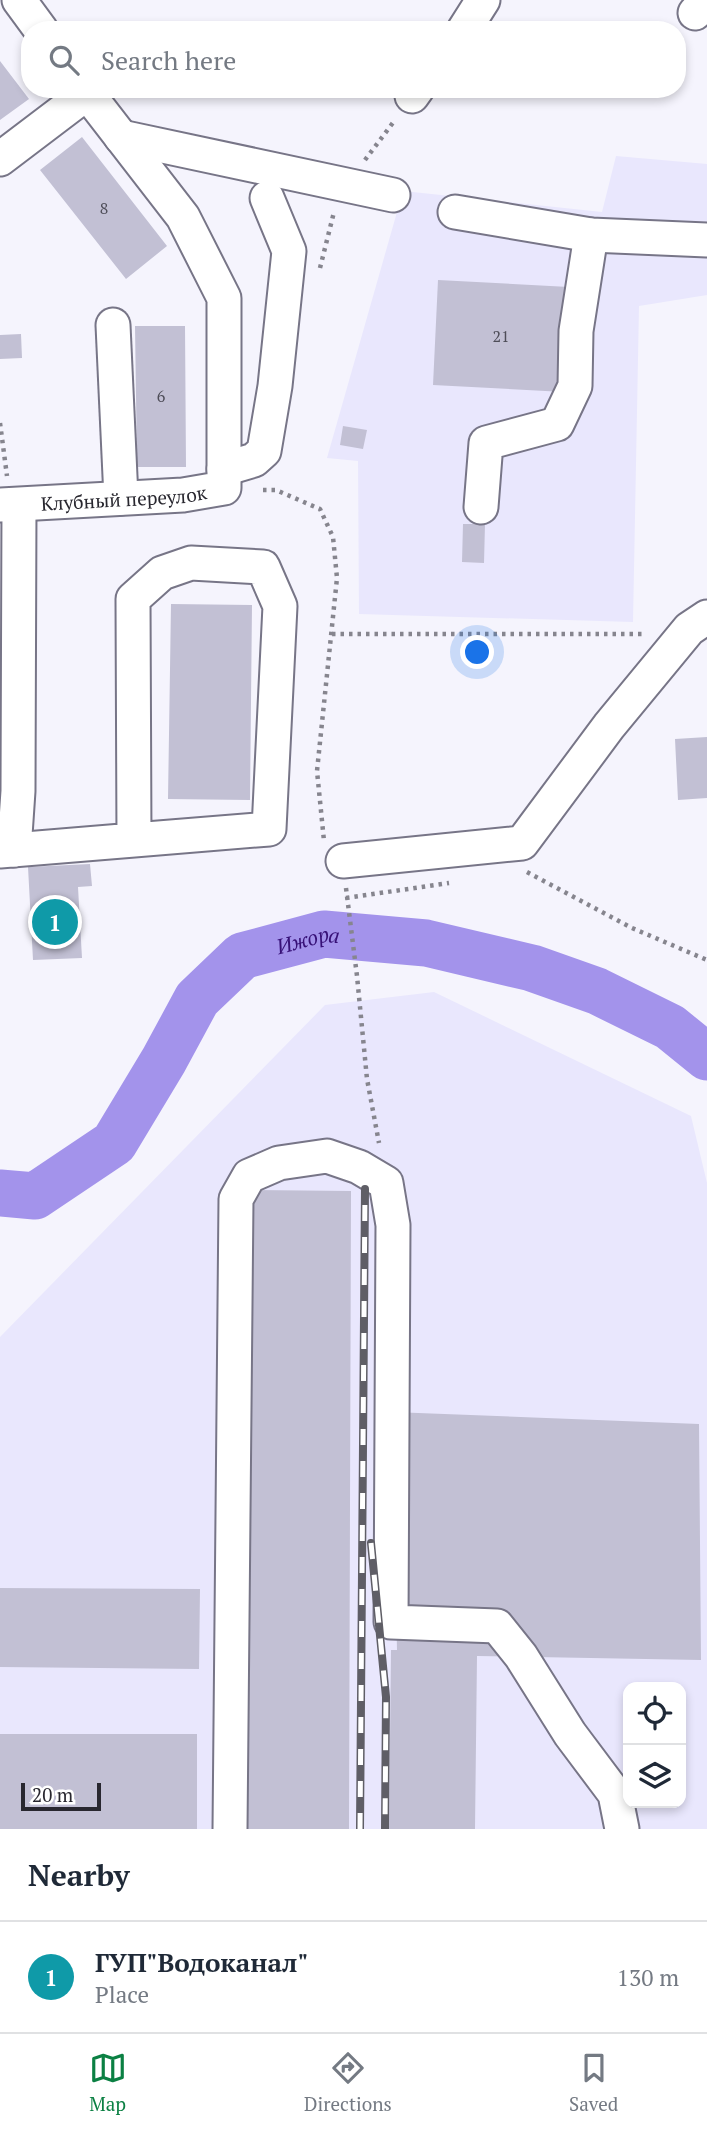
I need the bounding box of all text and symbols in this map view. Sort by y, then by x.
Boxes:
search box [21,21,686,98]
icon: search [45,41,83,79]
text: Search here [101,43,236,77]
house number: 8 [100,197,108,219]
house number: 21 [492,325,510,347]
house number: 6 [157,385,166,407]
street label: Клубный переулок [40,479,209,515]
your location [460,635,494,669]
pin: 1 [32,896,78,948]
water label: Ижора [272,919,341,961]
map controls [623,1682,686,1808]
button: locate [623,1682,686,1745]
button: layers [623,1745,686,1808]
scale bar [21,1780,102,1812]
text: 20 m [32,1782,73,1807]
text: Nearby [28,1855,130,1895]
text: ГУП"Водоканал" [95,1945,308,1979]
text: 1 [45,1962,58,1993]
text: 130 m [617,1962,679,1993]
text: Place [95,1979,149,2010]
tab: Map [89,2049,127,2116]
tab: Directions [304,2049,392,2116]
tab: Saved [569,2049,618,2116]

